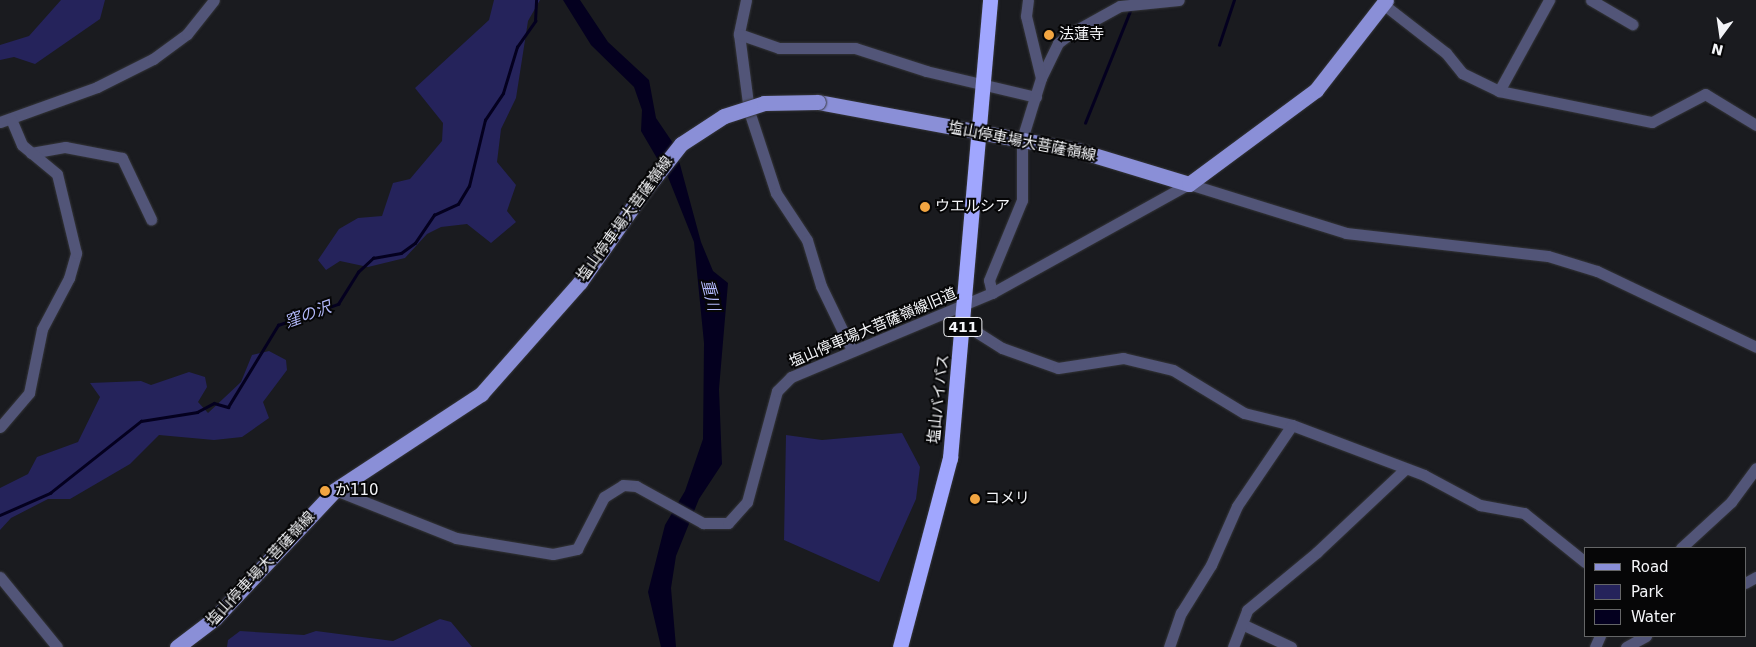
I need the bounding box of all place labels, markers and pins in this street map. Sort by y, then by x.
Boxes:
place label: 法蓮寺 [1059,26,1104,44]
marker: 法蓮寺 [1043,29,1055,41]
place label: ウエルシア [935,198,1010,216]
marker: ウエルシア [919,201,931,213]
place label: か110 [335,482,379,500]
marker: か110 [319,485,331,497]
place label: コメリ [985,490,1030,508]
marker: コメリ [969,493,981,505]

